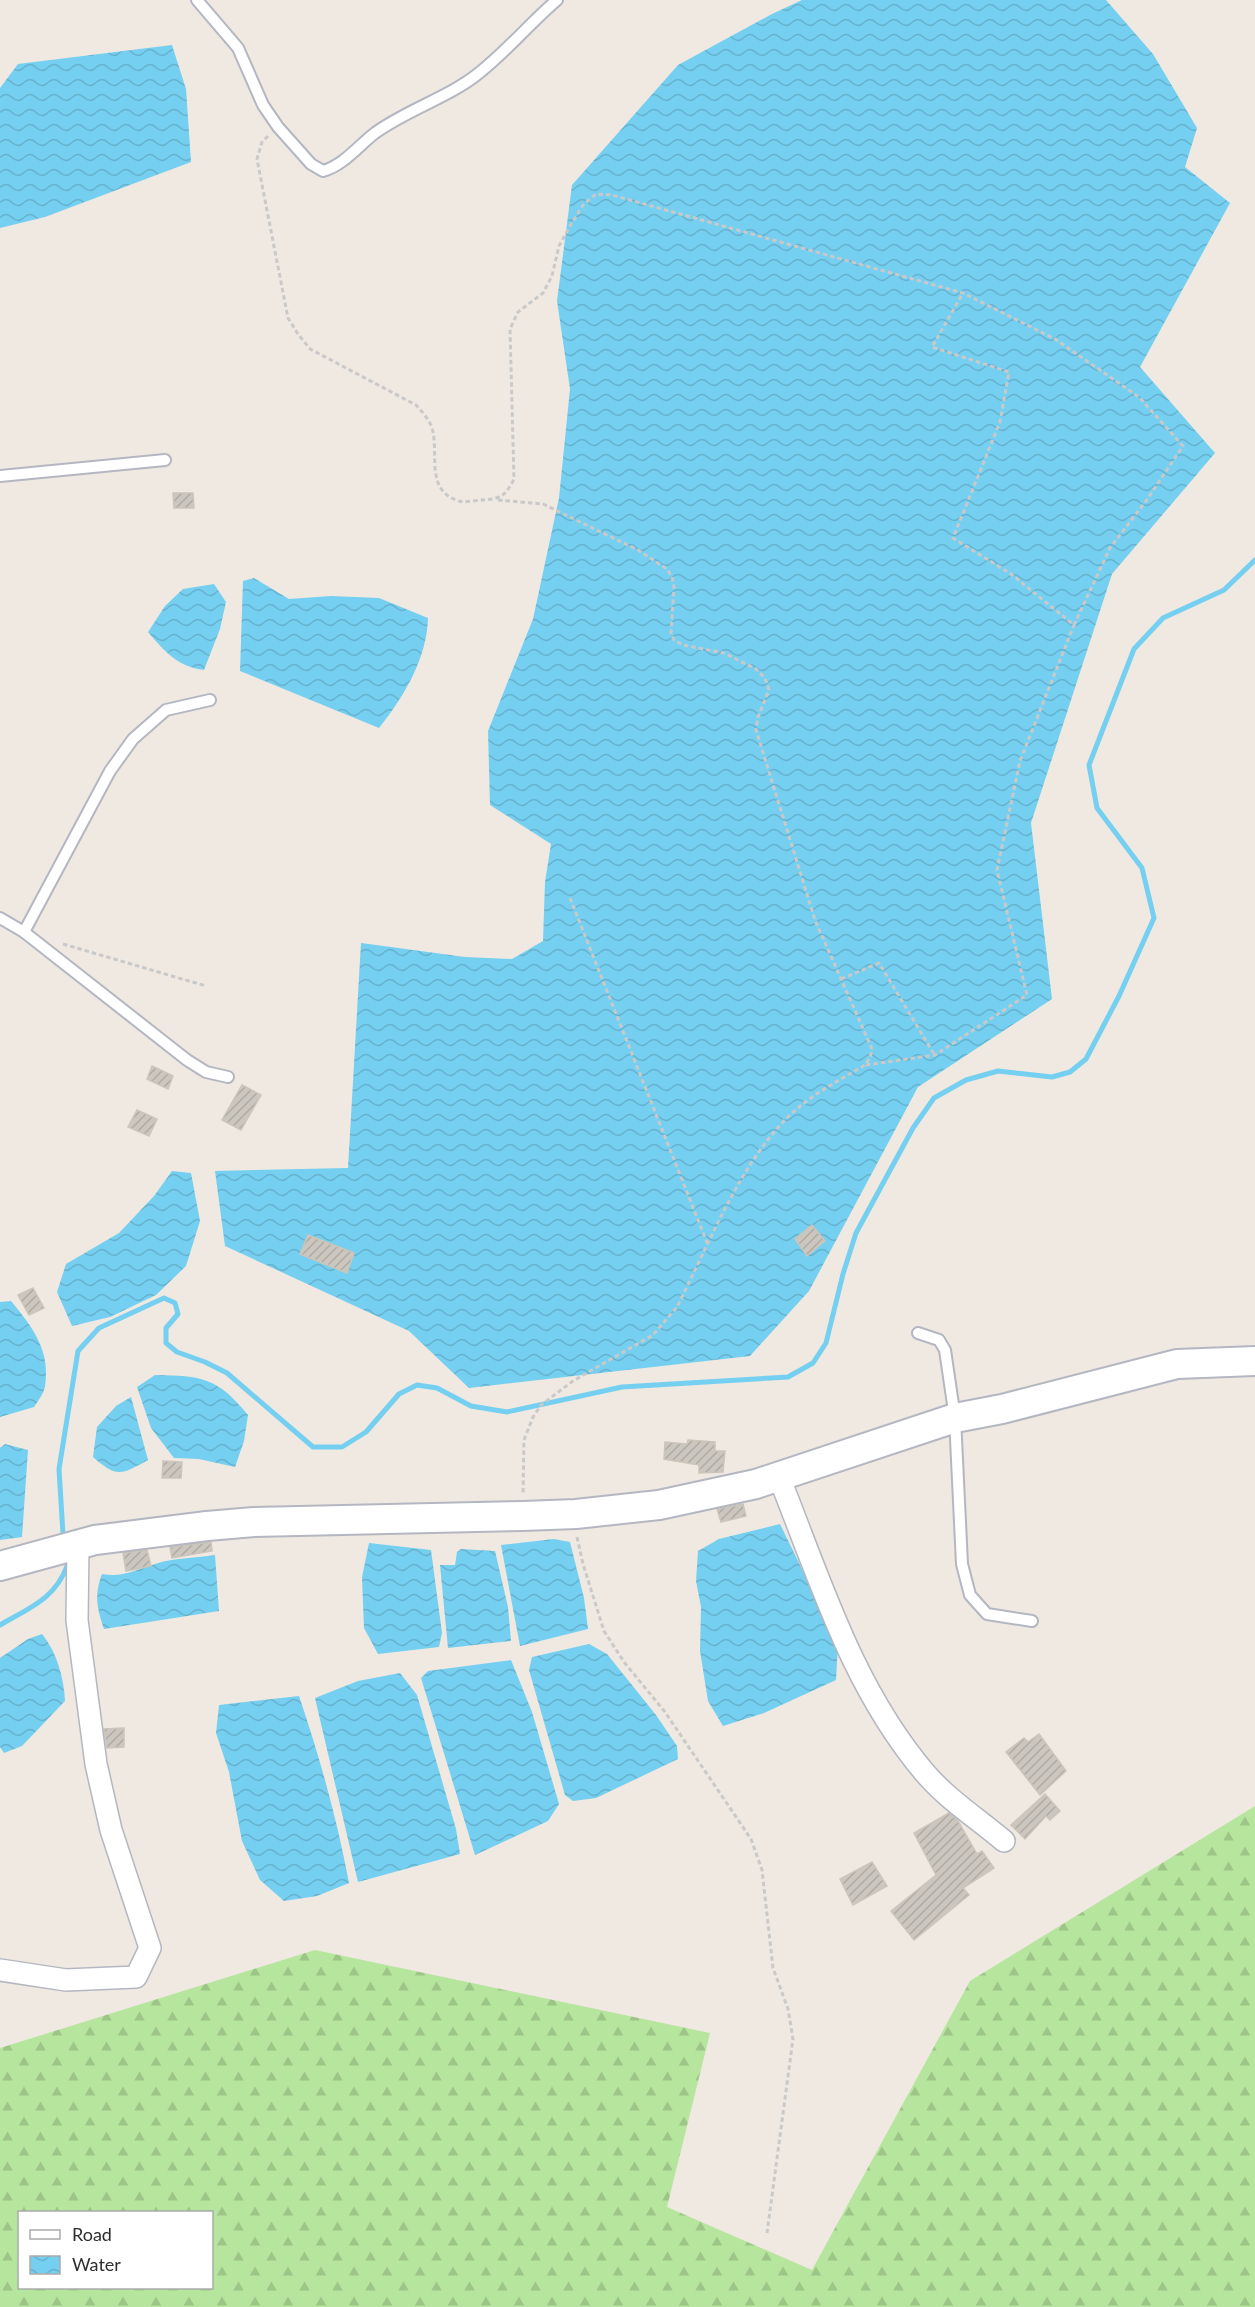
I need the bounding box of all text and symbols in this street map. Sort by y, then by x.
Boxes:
legend [18,2211,213,2289]
text: Road [72,2223,112,2245]
text: Water [72,2253,121,2275]

